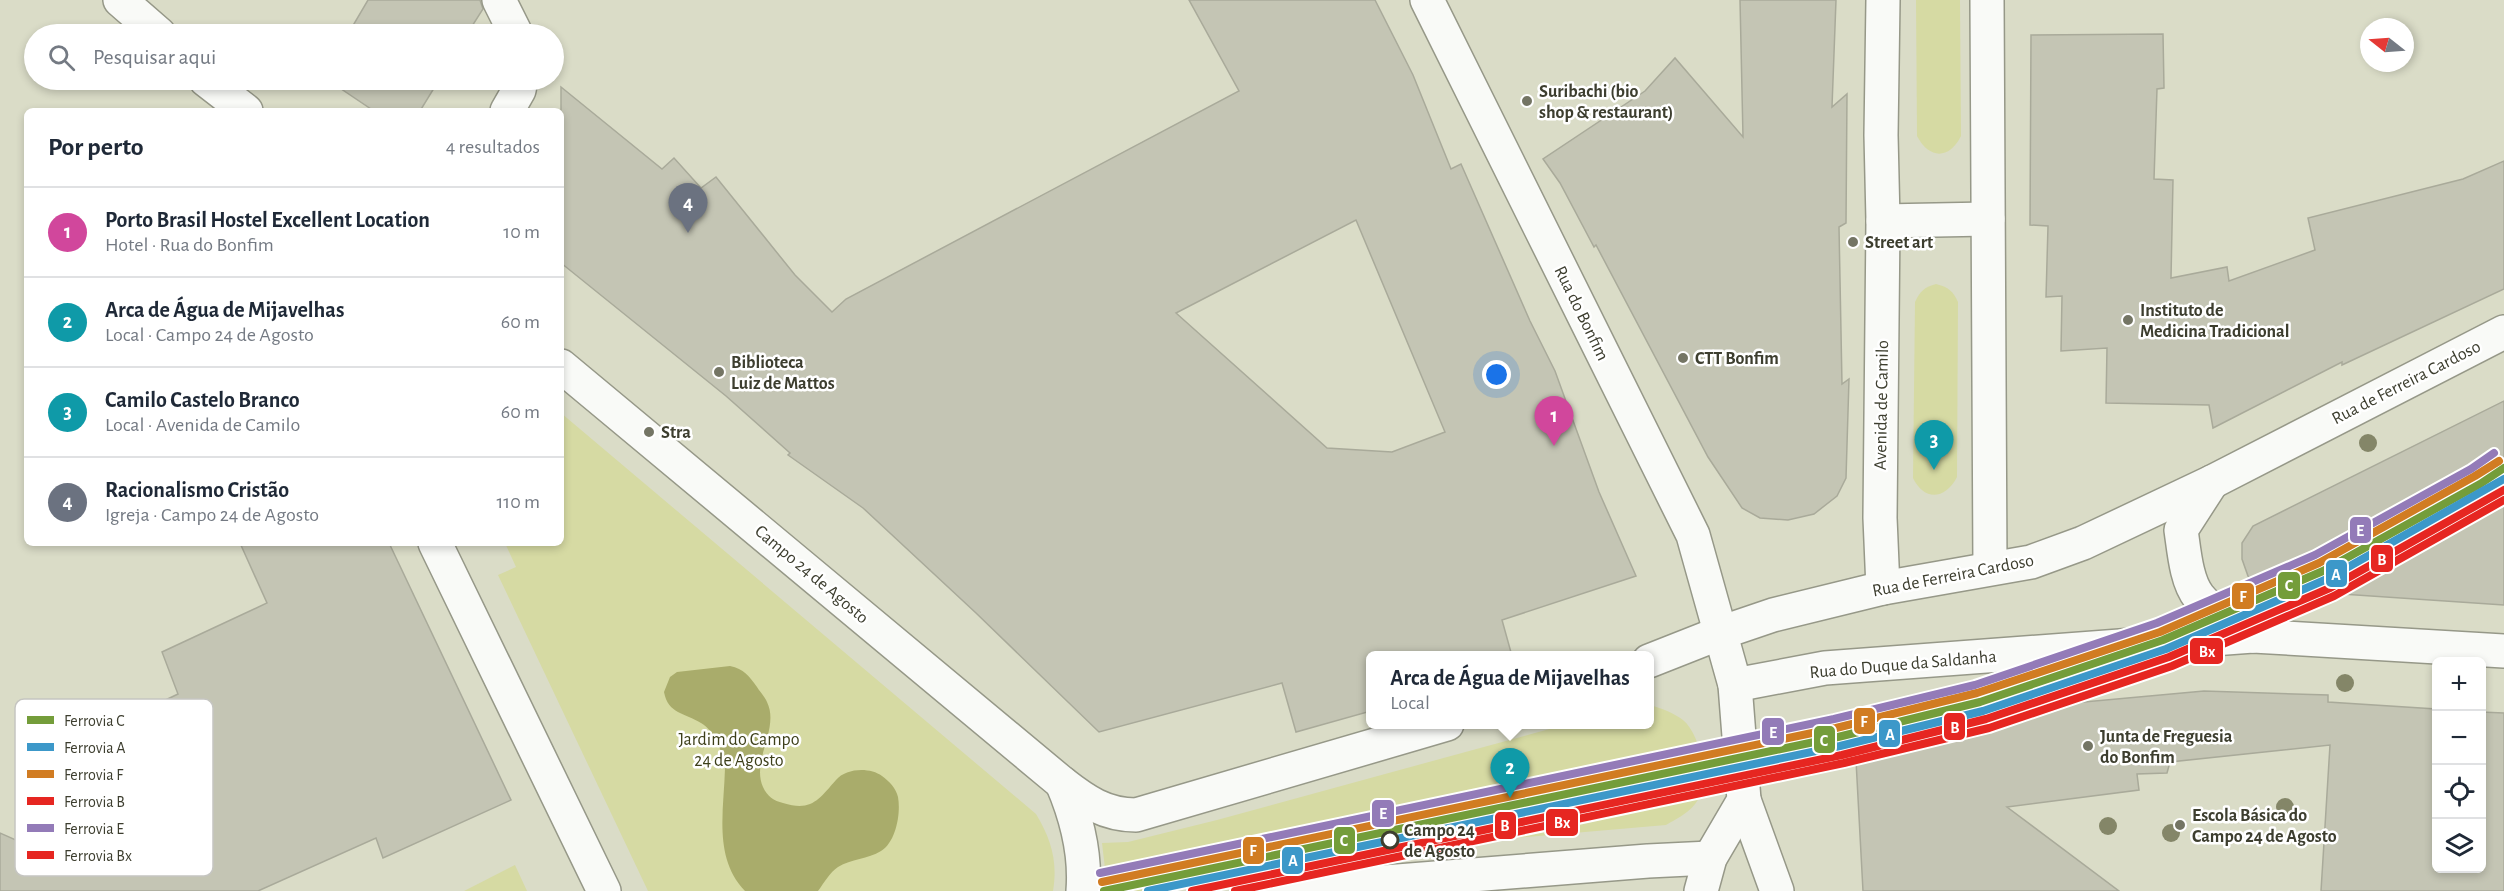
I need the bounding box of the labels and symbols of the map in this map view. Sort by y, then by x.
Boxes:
north arrow [2360,18,2414,72]
place label: Suribachi (bio shop & restaurant) [1539,83,1673,122]
marker: Suribachi (bio shop & restaurant) [1520,94,1534,108]
pin: 4 [668,184,708,233]
place label: Street art [1865,234,1933,252]
marker: Street art [1846,235,1860,249]
street label: Rua do Bonfim [1550,263,1612,364]
place label: Instituto de Medicina Tradicional [2140,302,2290,341]
marker: Instituto de Medicina Tradicional [2121,313,2135,327]
street label: Rua de Ferreira Cardoso [2329,338,2484,428]
street label: Avenida de Camilo [1872,340,1892,470]
place label: CTT Bonfim [1695,350,1779,368]
marker: CTT Bonfim [1676,351,1690,365]
place label: Biblioteca Luiz de Mattos [731,354,835,393]
your location [1482,360,1511,389]
marker: Biblioteca Luiz de Mattos [712,365,726,379]
pin: 1 [1534,396,1574,446]
pin: 3 [1914,420,1954,470]
place label: Stra [661,424,691,442]
marker: Stra [642,425,656,439]
line badge: E [2349,516,2372,544]
street label: Campo 24 de Agosto [751,522,872,627]
text: E [2356,523,2364,539]
line badge: B [2370,544,2394,573]
street label: Rua de Ferreira Cardoso [1871,551,2036,600]
text: B [2377,552,2387,568]
line badge: A [2325,559,2348,588]
text: A [2331,567,2341,583]
line badge: C [2277,571,2301,600]
text: C [2285,578,2294,594]
line badge: F [2231,582,2255,610]
text: F [2239,589,2247,605]
line badge: Bx [2189,637,2224,665]
text: Bx [2199,644,2216,660]
street label: Rua do Duque da Saldanha [1809,648,1997,682]
legend [15,699,213,876]
line badge: F [1853,707,1876,735]
line badge: B [1943,712,1966,741]
text: Ferrovia C [64,713,125,729]
text: F [1860,714,1868,730]
line badge: E [1761,717,1785,746]
line badge: A [1878,719,1901,748]
text: B [1950,720,1960,736]
text: E [1769,725,1777,741]
line badge: C [1813,725,1836,754]
text: A [1885,727,1895,743]
place label: Junta de Freguesia do Bonfim [2100,728,2233,767]
park label: Jardim do Campo 24 de Agosto [678,731,800,770]
text: C [1820,733,1829,749]
marker: Junta de Freguesia do Bonfim [2081,739,2095,753]
text: Ferrovia A [64,740,126,756]
pin: 2 [1490,748,1530,798]
text: Ferrovia F [64,767,124,783]
text: Ferrovia B [64,794,125,810]
line badge: E [1371,799,1395,828]
text: E [1379,806,1387,822]
place label: Escola Básica do Campo 24 de Agosto [2192,807,2337,846]
line badge: Bx [1545,808,1579,837]
line badge: B [1494,811,1517,840]
text: Bx [1554,815,1571,831]
text: B [1500,818,1510,834]
marker: Escola Básica do Campo 24 de Agosto [2173,818,2187,832]
text: Ferrovia E [64,821,124,837]
place label: Campo 24 de Agosto [1404,822,1475,861]
line badge: C [1333,826,1356,855]
marker: Campo 24 de Agosto [1381,831,1399,849]
text: C [1340,833,1349,849]
line badge: F [1242,836,1265,865]
text: F [1249,843,1257,859]
line badge: A [1281,846,1304,875]
text: Ferrovia Bx [64,848,132,864]
text: A [1288,853,1298,869]

